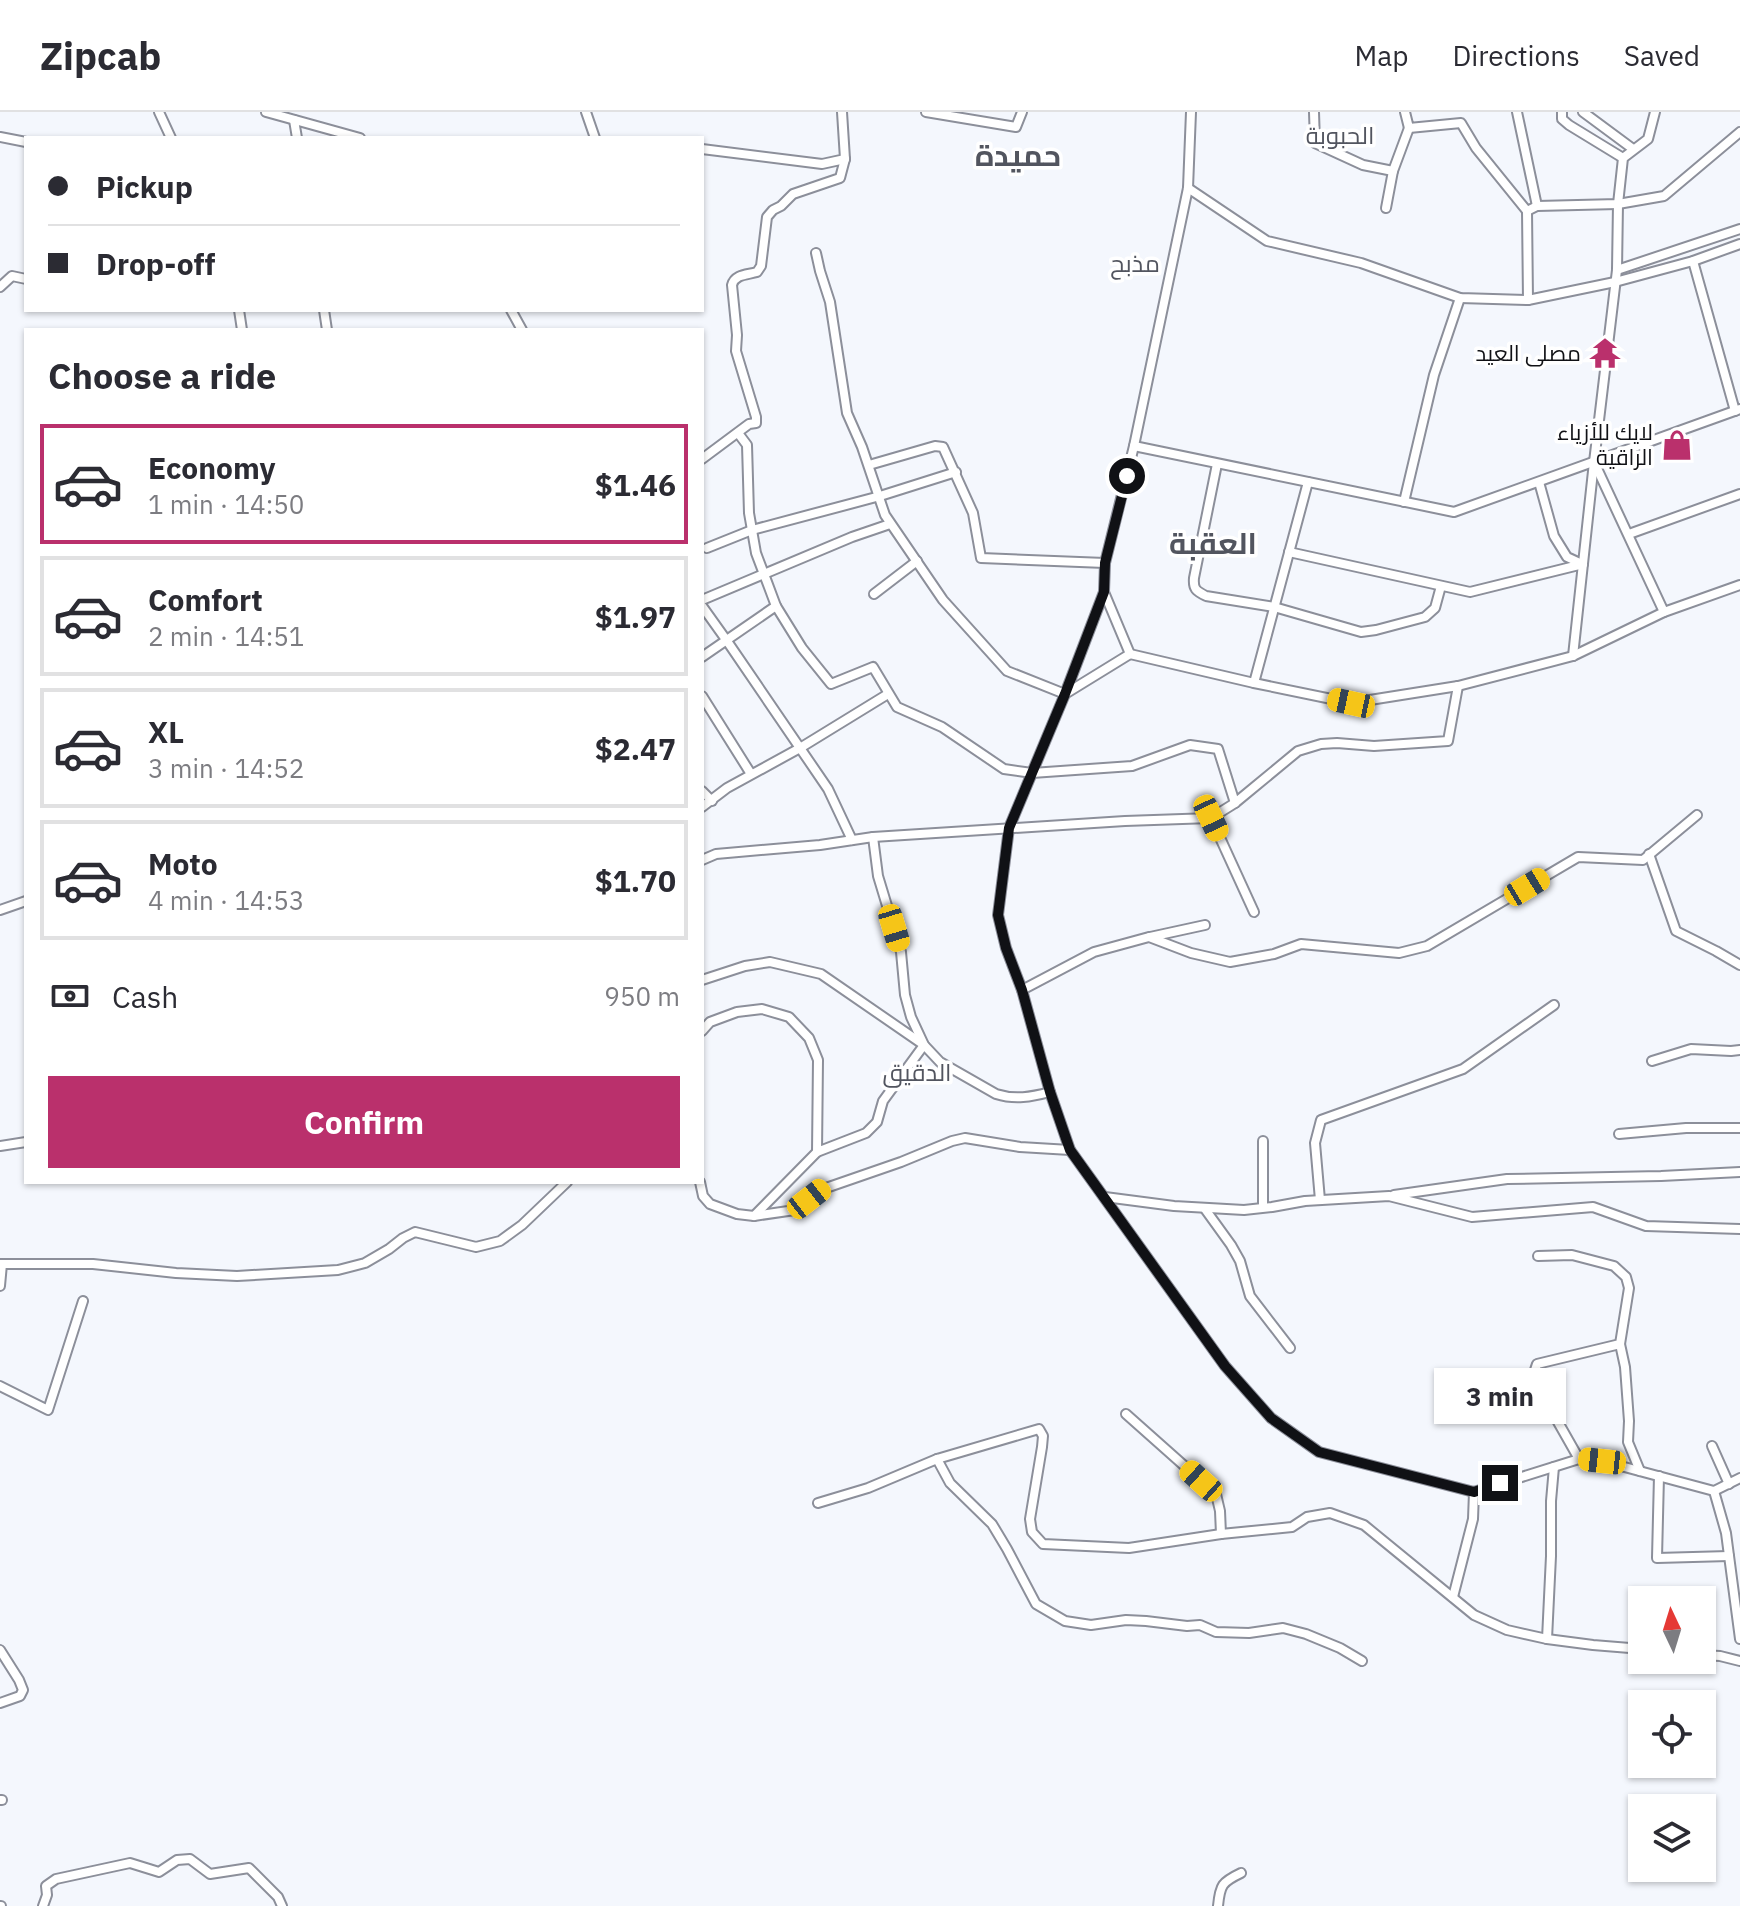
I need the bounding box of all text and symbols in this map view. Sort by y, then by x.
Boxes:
text: Zipcab [40,31,161,80]
text: Map [1354,37,1408,74]
text: Directions [1452,37,1580,74]
text: Saved [1624,37,1700,74]
district label: الحبوبة [1306,119,1374,151]
district label: حميدة [975,135,1061,174]
text: Pickup [96,167,193,206]
text: Drop-off [96,244,215,283]
district label: مذبح [1110,247,1160,280]
temple icon: مصلى العيد [1588,336,1622,370]
place label: مصلى العيد [1476,338,1581,367]
text: Choose a ride [48,352,276,399]
place label: لايك للأزياء الراقية [1557,417,1653,471]
shop icon: لايك للأزياء الراقية [1660,428,1694,462]
icon: car [52,448,124,520]
text: Economy [148,448,276,487]
route start [1109,458,1145,494]
text: $1.46 [595,465,676,504]
text: 1 min · 14:50 [148,487,304,521]
district label: العقبة [1169,523,1257,562]
icon: car [52,580,124,652]
text: Comfort [148,580,263,619]
text: $1.97 [595,597,676,636]
text: 2 min · 14:51 [148,619,304,653]
car [1325,686,1377,720]
icon: car [52,712,124,784]
text: XL [148,712,184,751]
text: $2.47 [595,729,676,768]
text: 3 min · 14:52 [148,751,304,785]
car [1190,791,1232,845]
icon: car [52,844,124,916]
text: Moto [148,844,218,883]
text: $1.70 [595,861,676,900]
car [1500,864,1554,910]
text: 4 min · 14:53 [148,883,304,917]
car [876,902,912,954]
icon: cash [48,974,92,1018]
text: Cash [112,977,178,1016]
text: 950 m [604,979,680,1013]
district label: الدقيق [883,1056,952,1088]
button: Confirm [48,1076,680,1168]
car [783,1175,835,1223]
callout: 3 min [1434,1367,1566,1423]
text: 3 min [1466,1379,1534,1413]
car [1577,1447,1627,1475]
car [1175,1456,1227,1506]
route end [1482,1465,1518,1501]
north arrow [1628,1586,1716,1674]
map controls [1628,1586,1716,1882]
button: locate [1628,1690,1716,1778]
button: layers [1628,1794,1716,1882]

